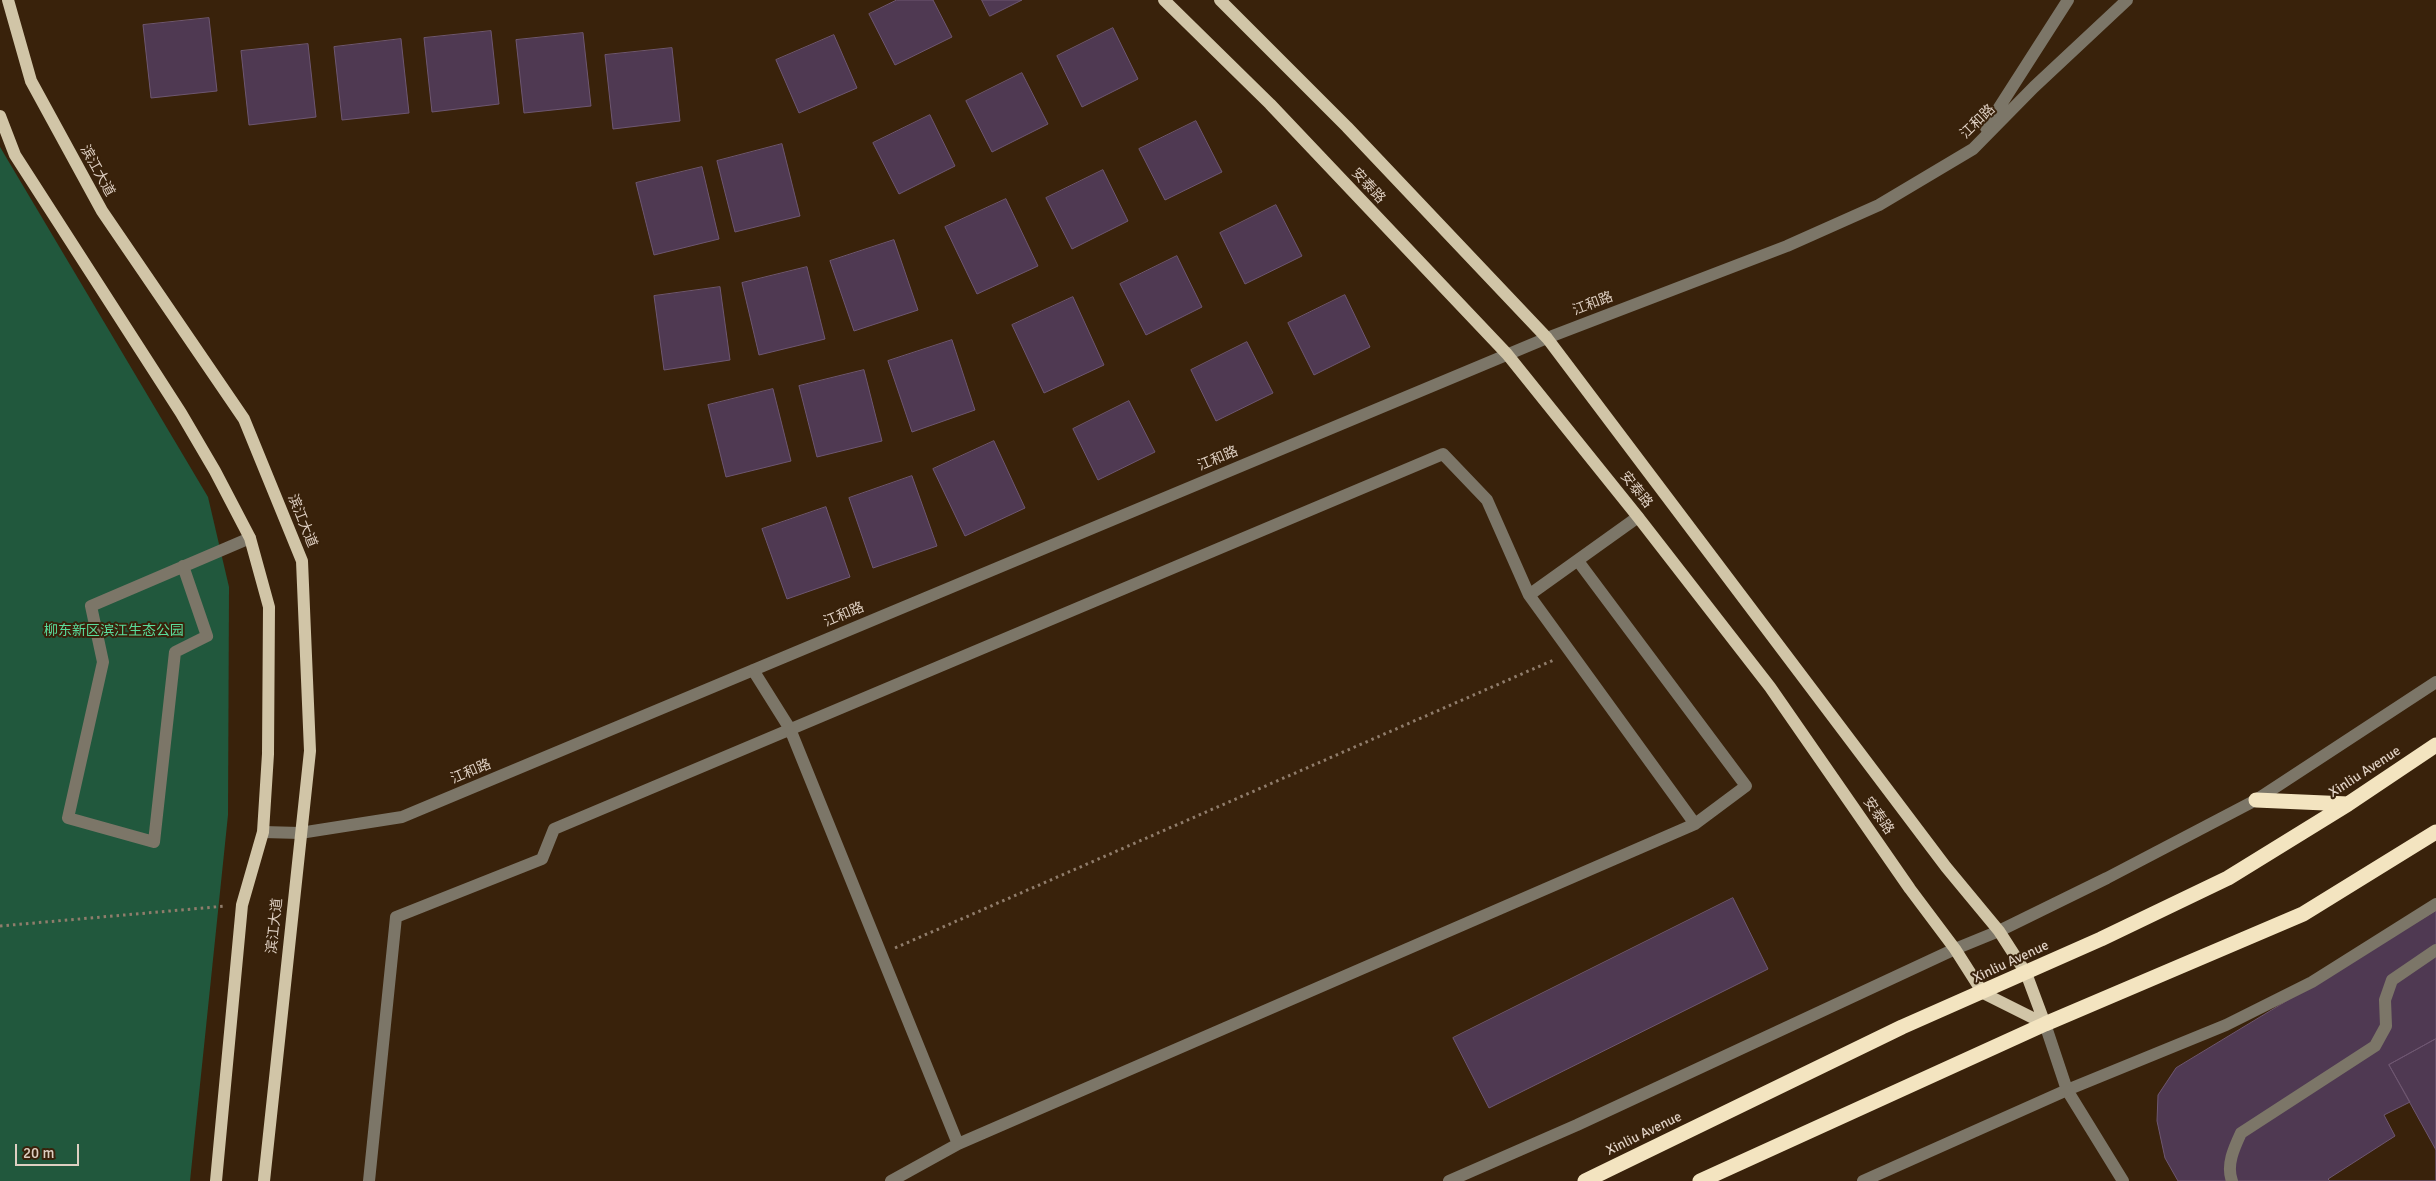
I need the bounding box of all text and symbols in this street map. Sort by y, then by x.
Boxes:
street label: 江和路 [1957,101,1999,143]
street label: 滨江大道 [76,142,118,200]
street label: 安泰路 [1348,165,1388,207]
street label: 江和路 [1570,289,1616,319]
street label: 江和路 [1195,443,1241,475]
street label: 安泰路 [1616,468,1656,512]
street label: 滨江大道 [284,492,320,550]
street label: 江和路 [821,599,867,631]
park label: 柳东新区滨江生态公园 [44,623,184,639]
street label: Xinliu Avenue [2326,743,2404,801]
street label: 江和路 [448,756,494,788]
street label: 安泰路 [1859,794,1897,838]
street label: 滨江大道 [264,897,286,955]
street label: Xinliu Avenue [1970,937,2052,987]
street label: Xinliu Avenue [1603,1108,1685,1160]
scale bar [18,1134,81,1166]
text: 20 m [23,1144,54,1162]

